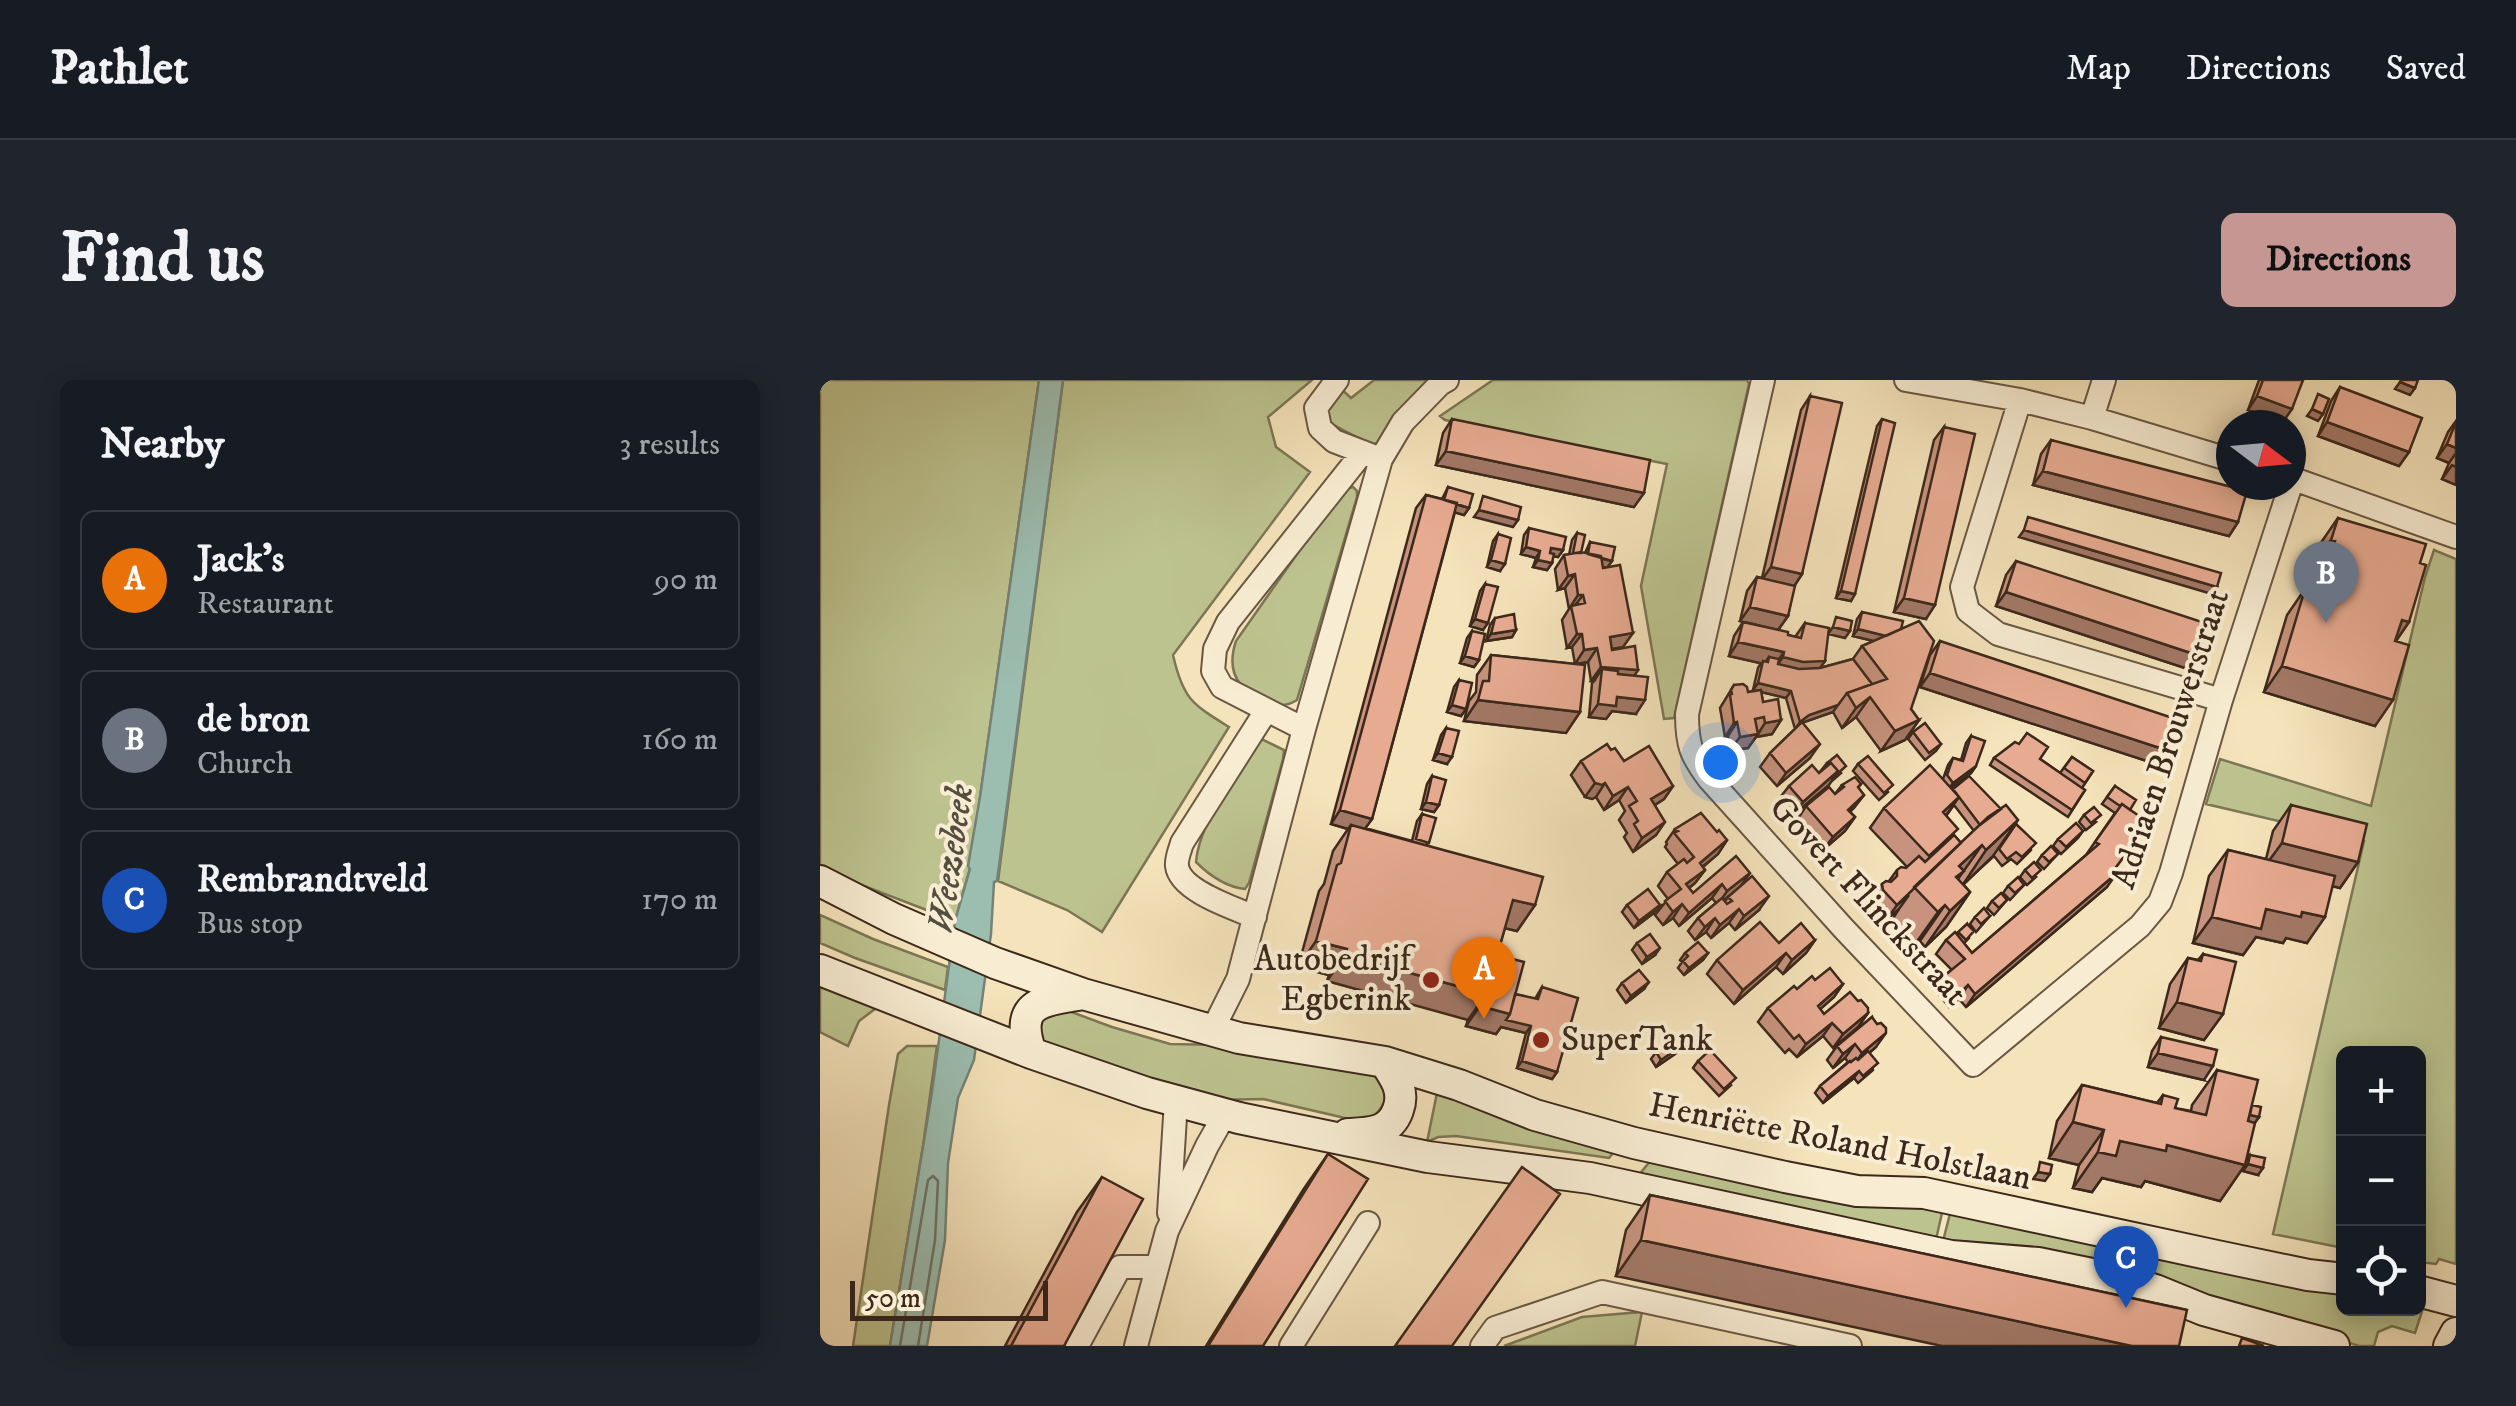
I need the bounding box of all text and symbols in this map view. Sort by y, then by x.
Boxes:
text: Pathlet [50,39,188,99]
text: Map [2066,47,2131,91]
text: Directions [2186,47,2331,91]
text: Saved [2386,47,2466,91]
button: Directions [2221,213,2456,307]
text: Find us [60,216,264,304]
north arrow [2216,410,2306,500]
text: Nearby [100,419,224,471]
text: 3 results [619,425,720,465]
text: Jack's [197,536,284,584]
pin: B [2294,540,2358,623]
text: A [124,560,145,600]
text: 90 m [654,560,718,600]
text: Restaurant [197,584,334,624]
street label: Adriaen Brouwerstraat [2102,584,2240,894]
text: de bron [197,696,310,744]
text: B [124,720,145,760]
text: 160 m [642,720,718,760]
your location [1695,737,1746,788]
text: Church [197,744,293,784]
water label: Weezebeek [917,781,985,937]
street label: Govert Flinckstraat [1759,787,1977,1015]
text: Rembrandtveld [197,856,428,904]
text: C [124,880,145,920]
text: 170 m [641,880,718,920]
text: Bus stop [197,904,303,944]
pin: A [1452,936,1516,1019]
place label: Autobedrijf Egberink [1254,938,1416,1022]
marker: Autobedrijf Egberink [1420,969,1442,991]
place label: SuperTank [1561,1018,1713,1062]
marker: SuperTank [1530,1029,1552,1051]
map controls [2336,1046,2426,1316]
button: + [2336,1046,2426,1136]
street label: Henriëtte Roland Holstlaan [1645,1083,2035,1201]
button: − [2336,1136,2426,1226]
pin: C [2094,1226,2158,1308]
button: locate [2336,1226,2426,1316]
scale bar [850,1276,1048,1320]
text: 50 m [865,1281,921,1316]

